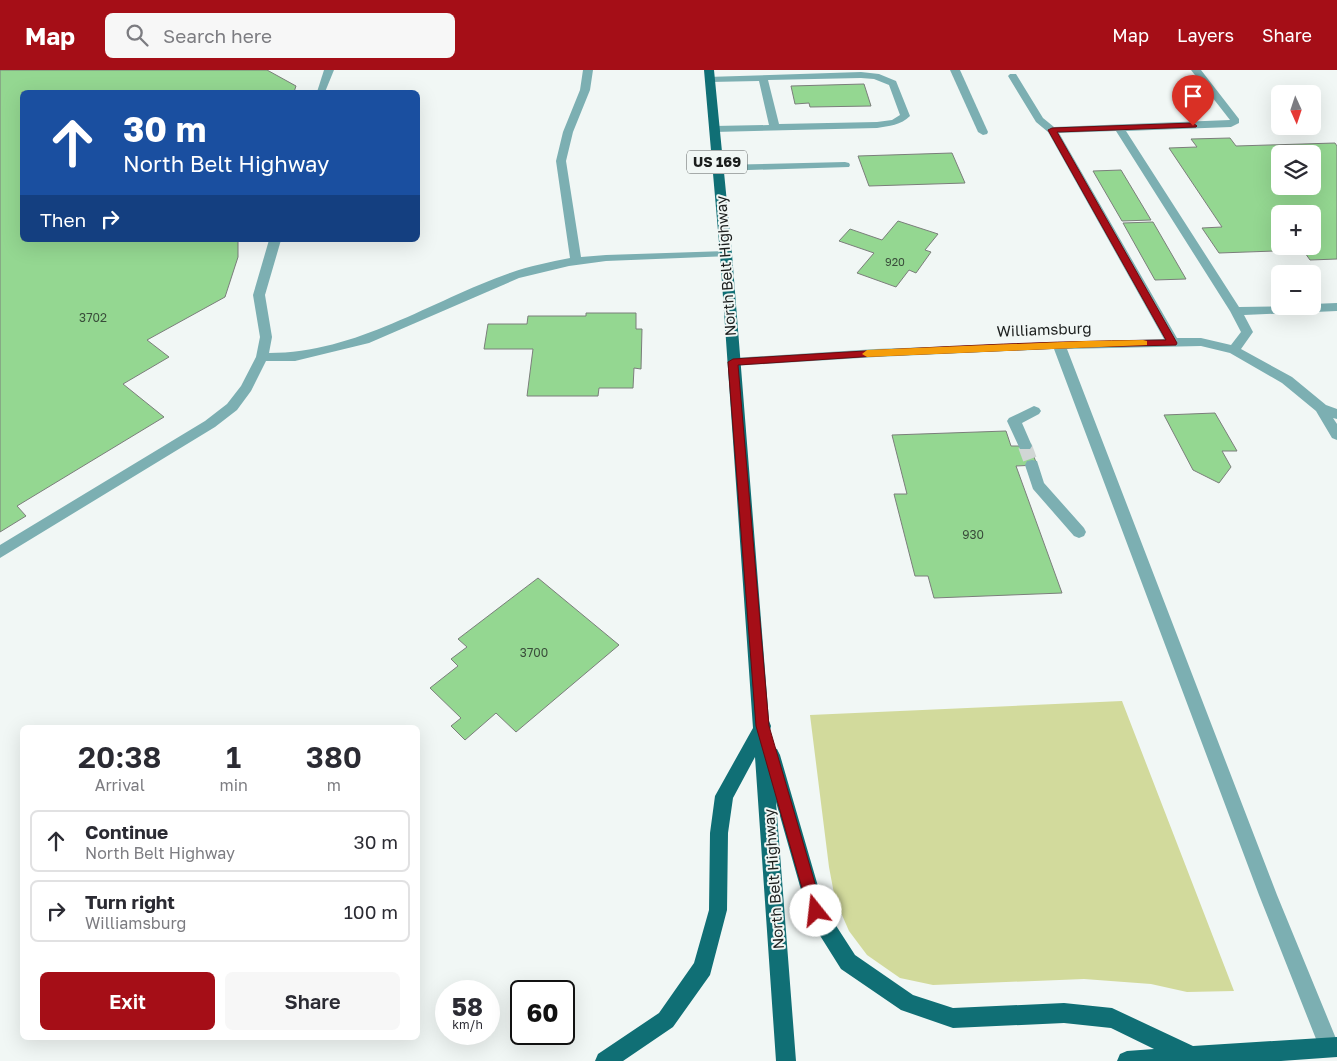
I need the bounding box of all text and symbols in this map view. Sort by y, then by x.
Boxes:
search box [105,13,455,58]
text: Map [25,21,75,50]
icon: search [123,21,151,49]
text: Search here [163,24,272,47]
text: Map [1112,24,1149,46]
text: Layers [1177,24,1234,46]
text: Share [1262,24,1312,46]
pin [1172,75,1214,126]
icon: arrive [1179,82,1207,110]
north arrow [1271,85,1321,135]
map controls [1271,85,1321,315]
text: 30 m [123,108,206,150]
icon: ahead [40,110,105,175]
button: layers [1271,145,1321,195]
text: North Belt Highway [123,150,329,177]
road number: US 169 [687,150,747,174]
street label: North Belt Highway [711,195,739,337]
icon: right [96,205,124,233]
button: + [1271,205,1321,255]
text: Then [40,208,86,231]
house number: 920 [885,255,905,268]
button: − [1271,265,1321,315]
house number: 3702 [79,310,107,325]
street label: Williamsburg [996,318,1092,340]
house number: 930 [962,527,984,542]
house number: 3700 [520,645,548,660]
text: 20:38 [78,739,161,775]
text: 1 [226,739,241,775]
text: 380 [306,739,362,775]
text: Arrival [95,775,145,795]
text: min [219,775,248,795]
text: m [327,775,341,795]
street label: North Belt Highway [759,808,787,950]
text: Continue [85,820,168,843]
icon: ahead [42,827,70,855]
text: 30 m [354,830,398,853]
text: North Belt Highway [85,843,235,863]
position arrow [789,884,841,936]
text: Turn right [85,890,175,913]
icon: right [42,897,70,925]
text: 100 m [344,900,398,923]
text: Williamsburg [85,913,186,933]
button: Exit [40,972,215,1030]
button: Share [225,972,400,1030]
speed limit sign: 60 [510,980,575,1045]
text: 58 [452,991,483,1022]
text: km/h [452,1017,483,1032]

